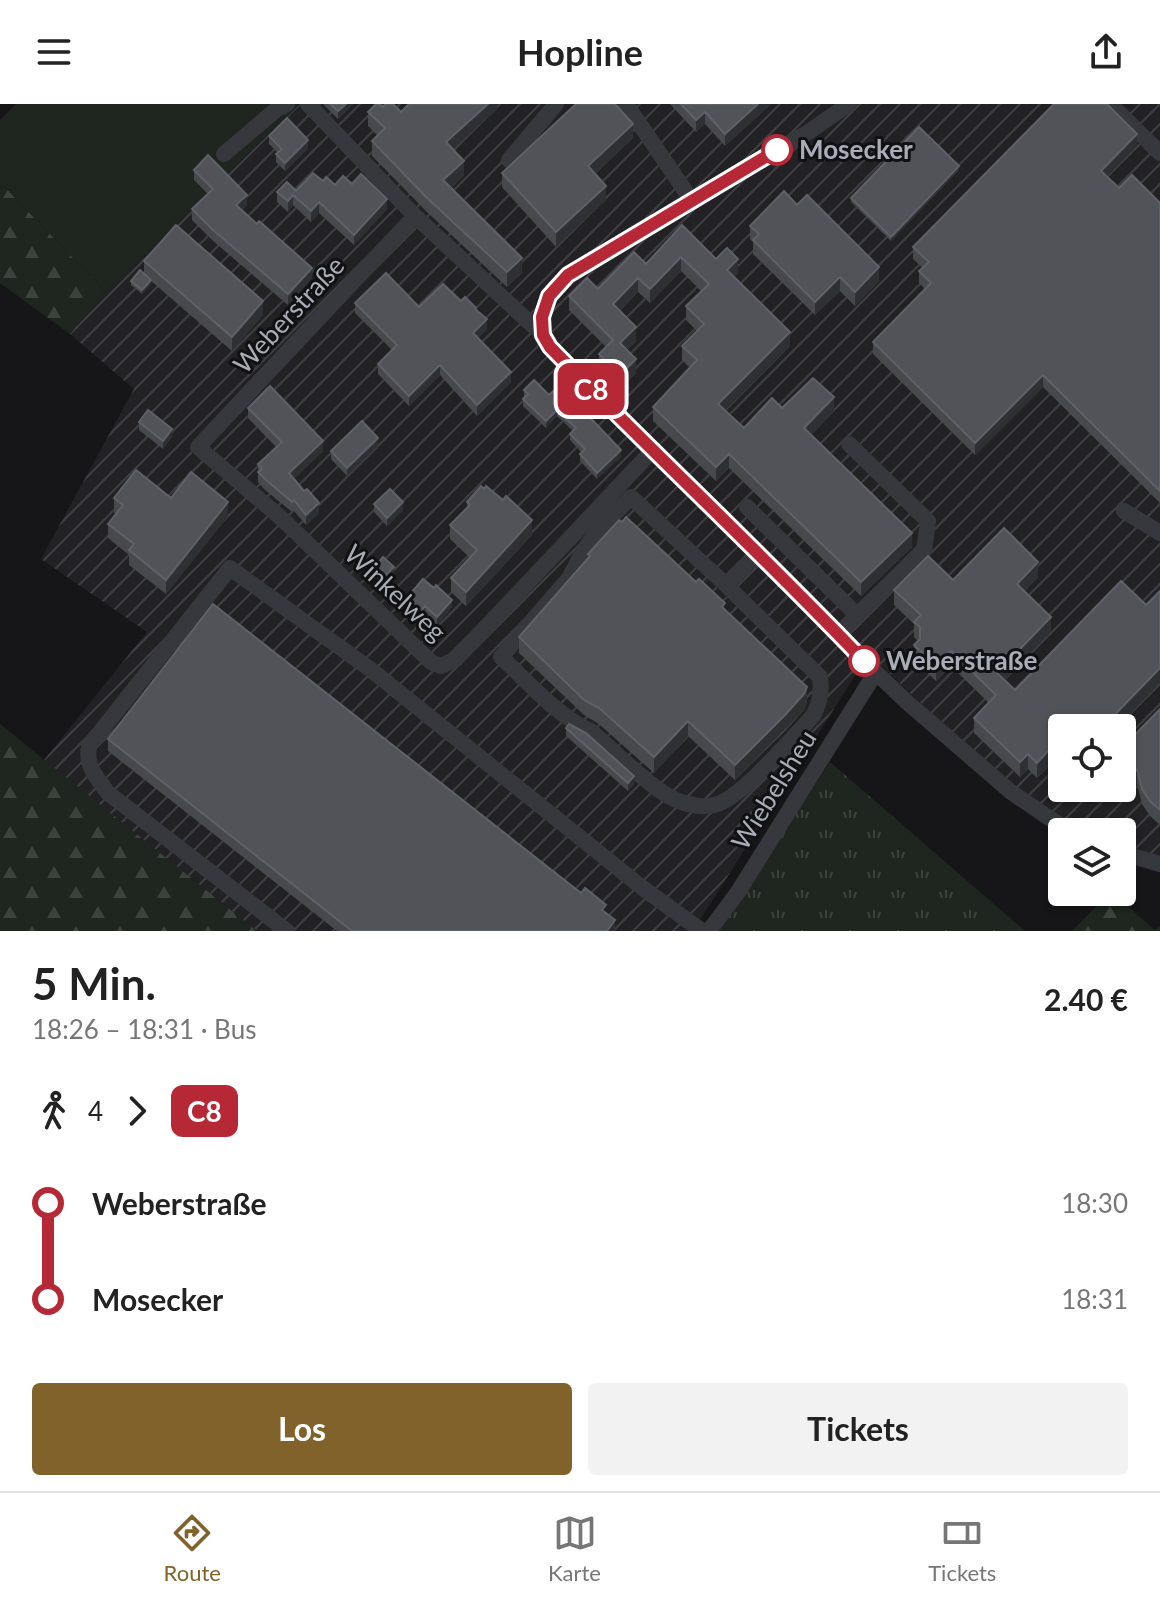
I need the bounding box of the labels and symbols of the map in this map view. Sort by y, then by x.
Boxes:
place label: Mosecker [799,133,913,165]
marker: Mosecker [762,135,792,165]
street label: Weberstraße [226,249,351,380]
line badge: C8 [555,363,627,415]
street label: Winkelweg [338,537,453,647]
place label: Weberstraße [886,644,1037,676]
marker: Weberstraße [849,646,879,676]
street label: Wiebelsheu [724,724,823,855]

